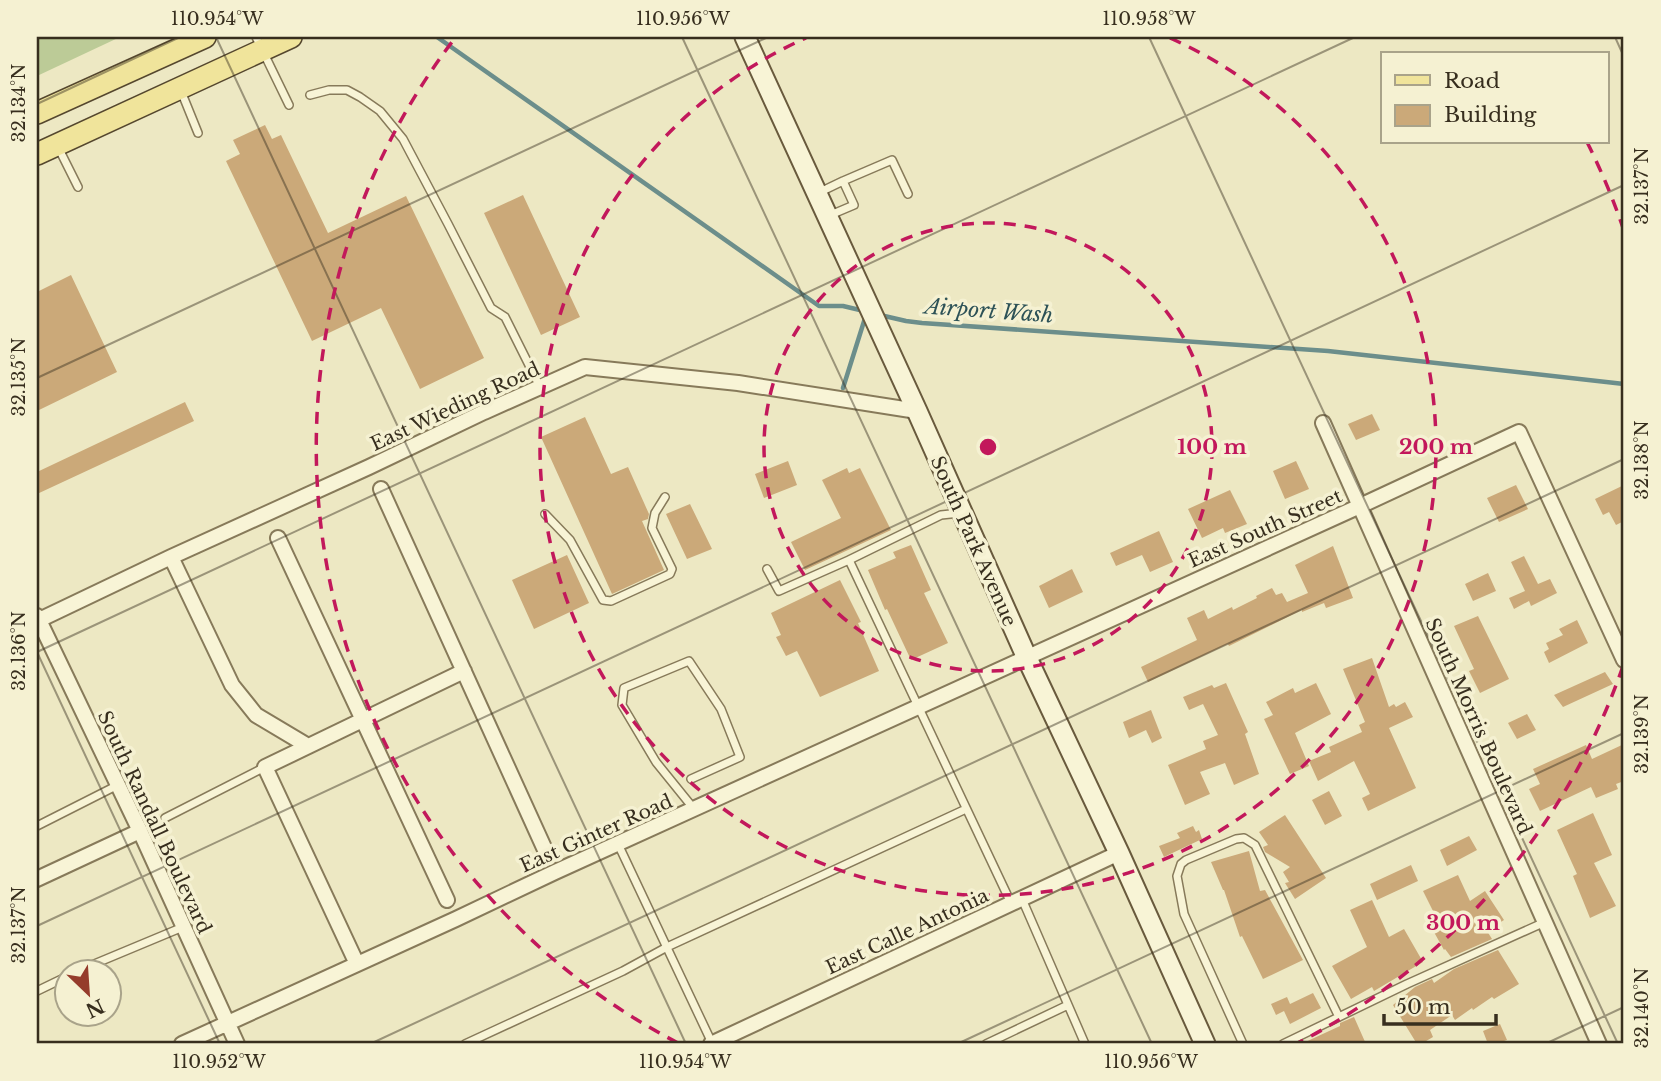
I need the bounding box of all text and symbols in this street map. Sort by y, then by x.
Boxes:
text: 110.954°W [171,8,264,30]
text: 110.956°W [636,8,731,30]
text: 110.958°W [1102,8,1197,30]
legend [1381,52,1608,144]
text: 32.134°N [8,64,30,142]
text: Road [1444,68,1500,94]
text: Building [1444,102,1537,128]
text: 32.137°N [1631,147,1653,225]
water label: Airport Wash [921,293,1054,328]
text: 32.135°N [8,338,30,416]
street label: East Wieding Road [367,357,544,456]
text: 32.138°N [1631,420,1653,500]
text: 100 m [1177,434,1247,460]
text: 200 m [1399,434,1473,460]
centre of rings [976,435,1000,459]
street label: South Park Avenue [926,452,1021,630]
street label: East South Street [1185,484,1346,573]
text: 32.136°N [8,611,30,691]
street label: South Morris Boulevard [1420,614,1537,838]
text: 32.139°N [1631,694,1653,774]
street label: South Randall Boulevard [93,707,216,937]
street label: East Ginter Road [516,789,676,877]
street label: East Calle Antonia [822,883,993,979]
text: 32.137°N [8,886,30,964]
text: 300 m [1426,910,1500,936]
north arrow [52,958,122,1028]
text: 32.140°N [1631,968,1653,1048]
scale bar [1384,983,1496,1027]
text: N [82,994,108,1022]
text: 50 m [1395,994,1451,1020]
text: 110.952°W [172,1051,267,1073]
text: 110.954°W [639,1051,732,1073]
text: 110.956°W [1104,1051,1199,1073]

